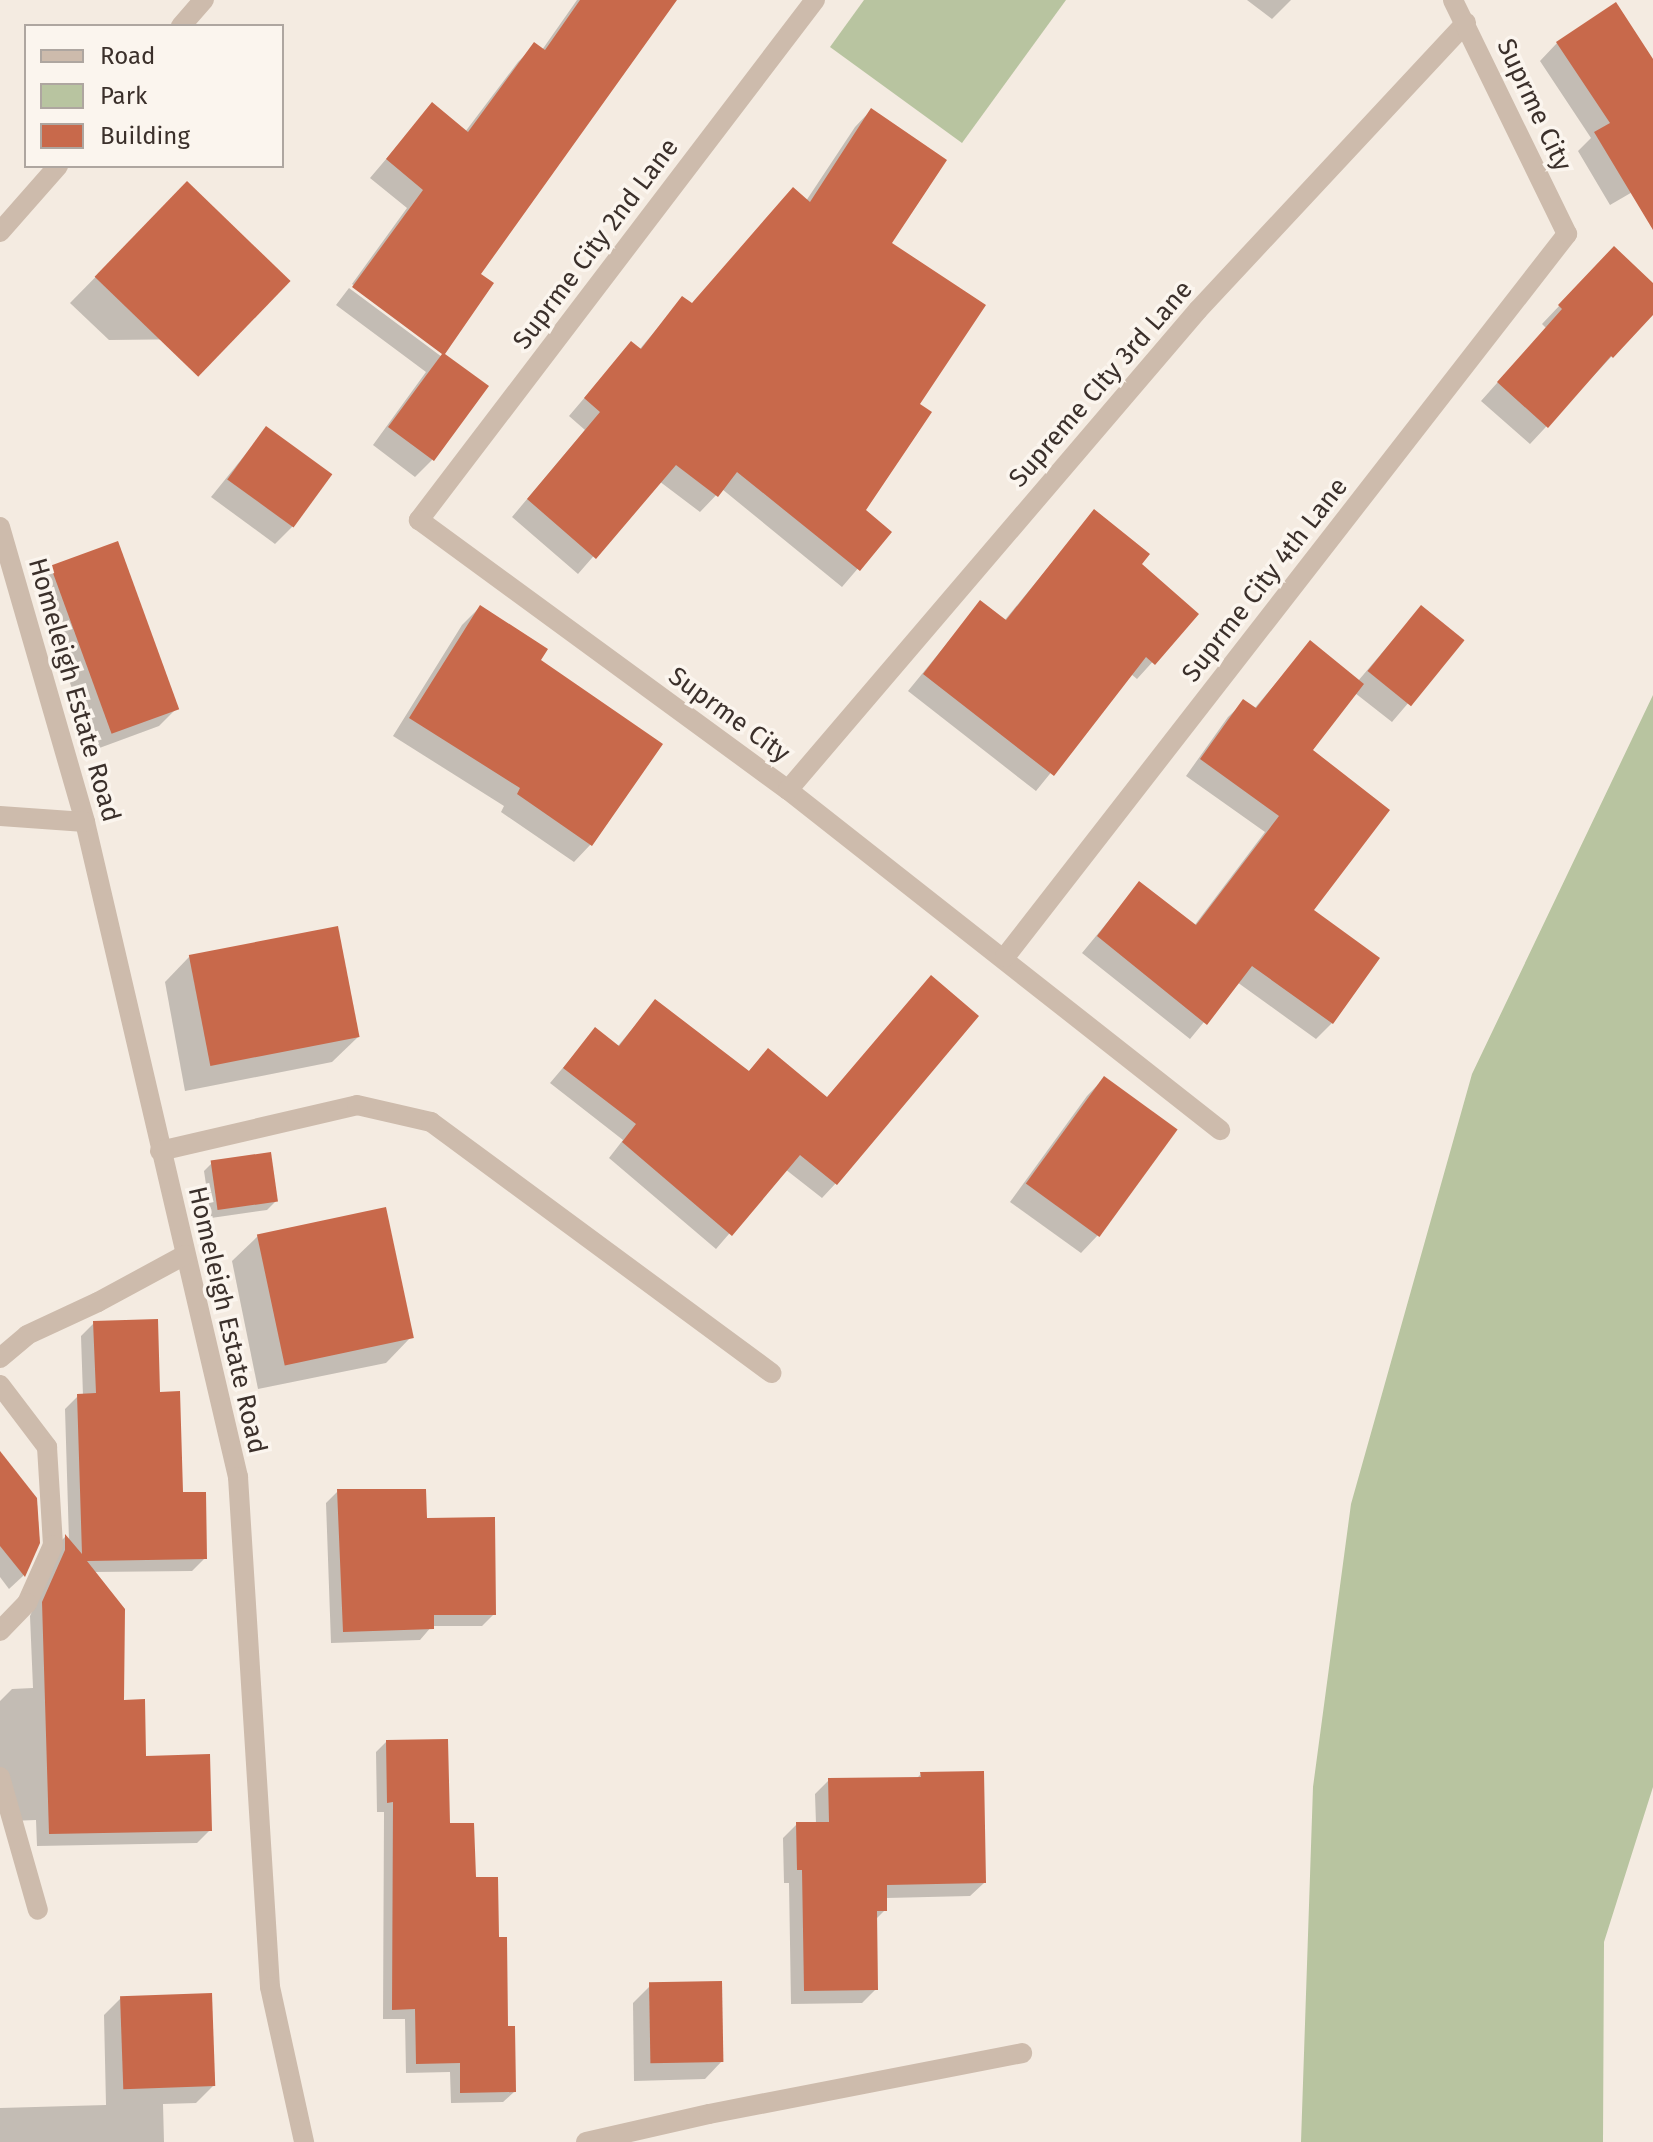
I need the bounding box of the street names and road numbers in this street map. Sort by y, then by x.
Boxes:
street label: Suprme City [1490,34,1578,176]
street label: Suprme City 2nd Lane [507,132,685,356]
street label: Supreme CIty 3rd Lane [1003,274,1199,494]
street label: Suprme City 4th Lane [1176,472,1354,688]
street label: Homeleigh Estate Road [21,554,127,826]
street label: Suprme City [662,661,796,769]
street label: Homeleigh Estate Road [181,1183,273,1457]

